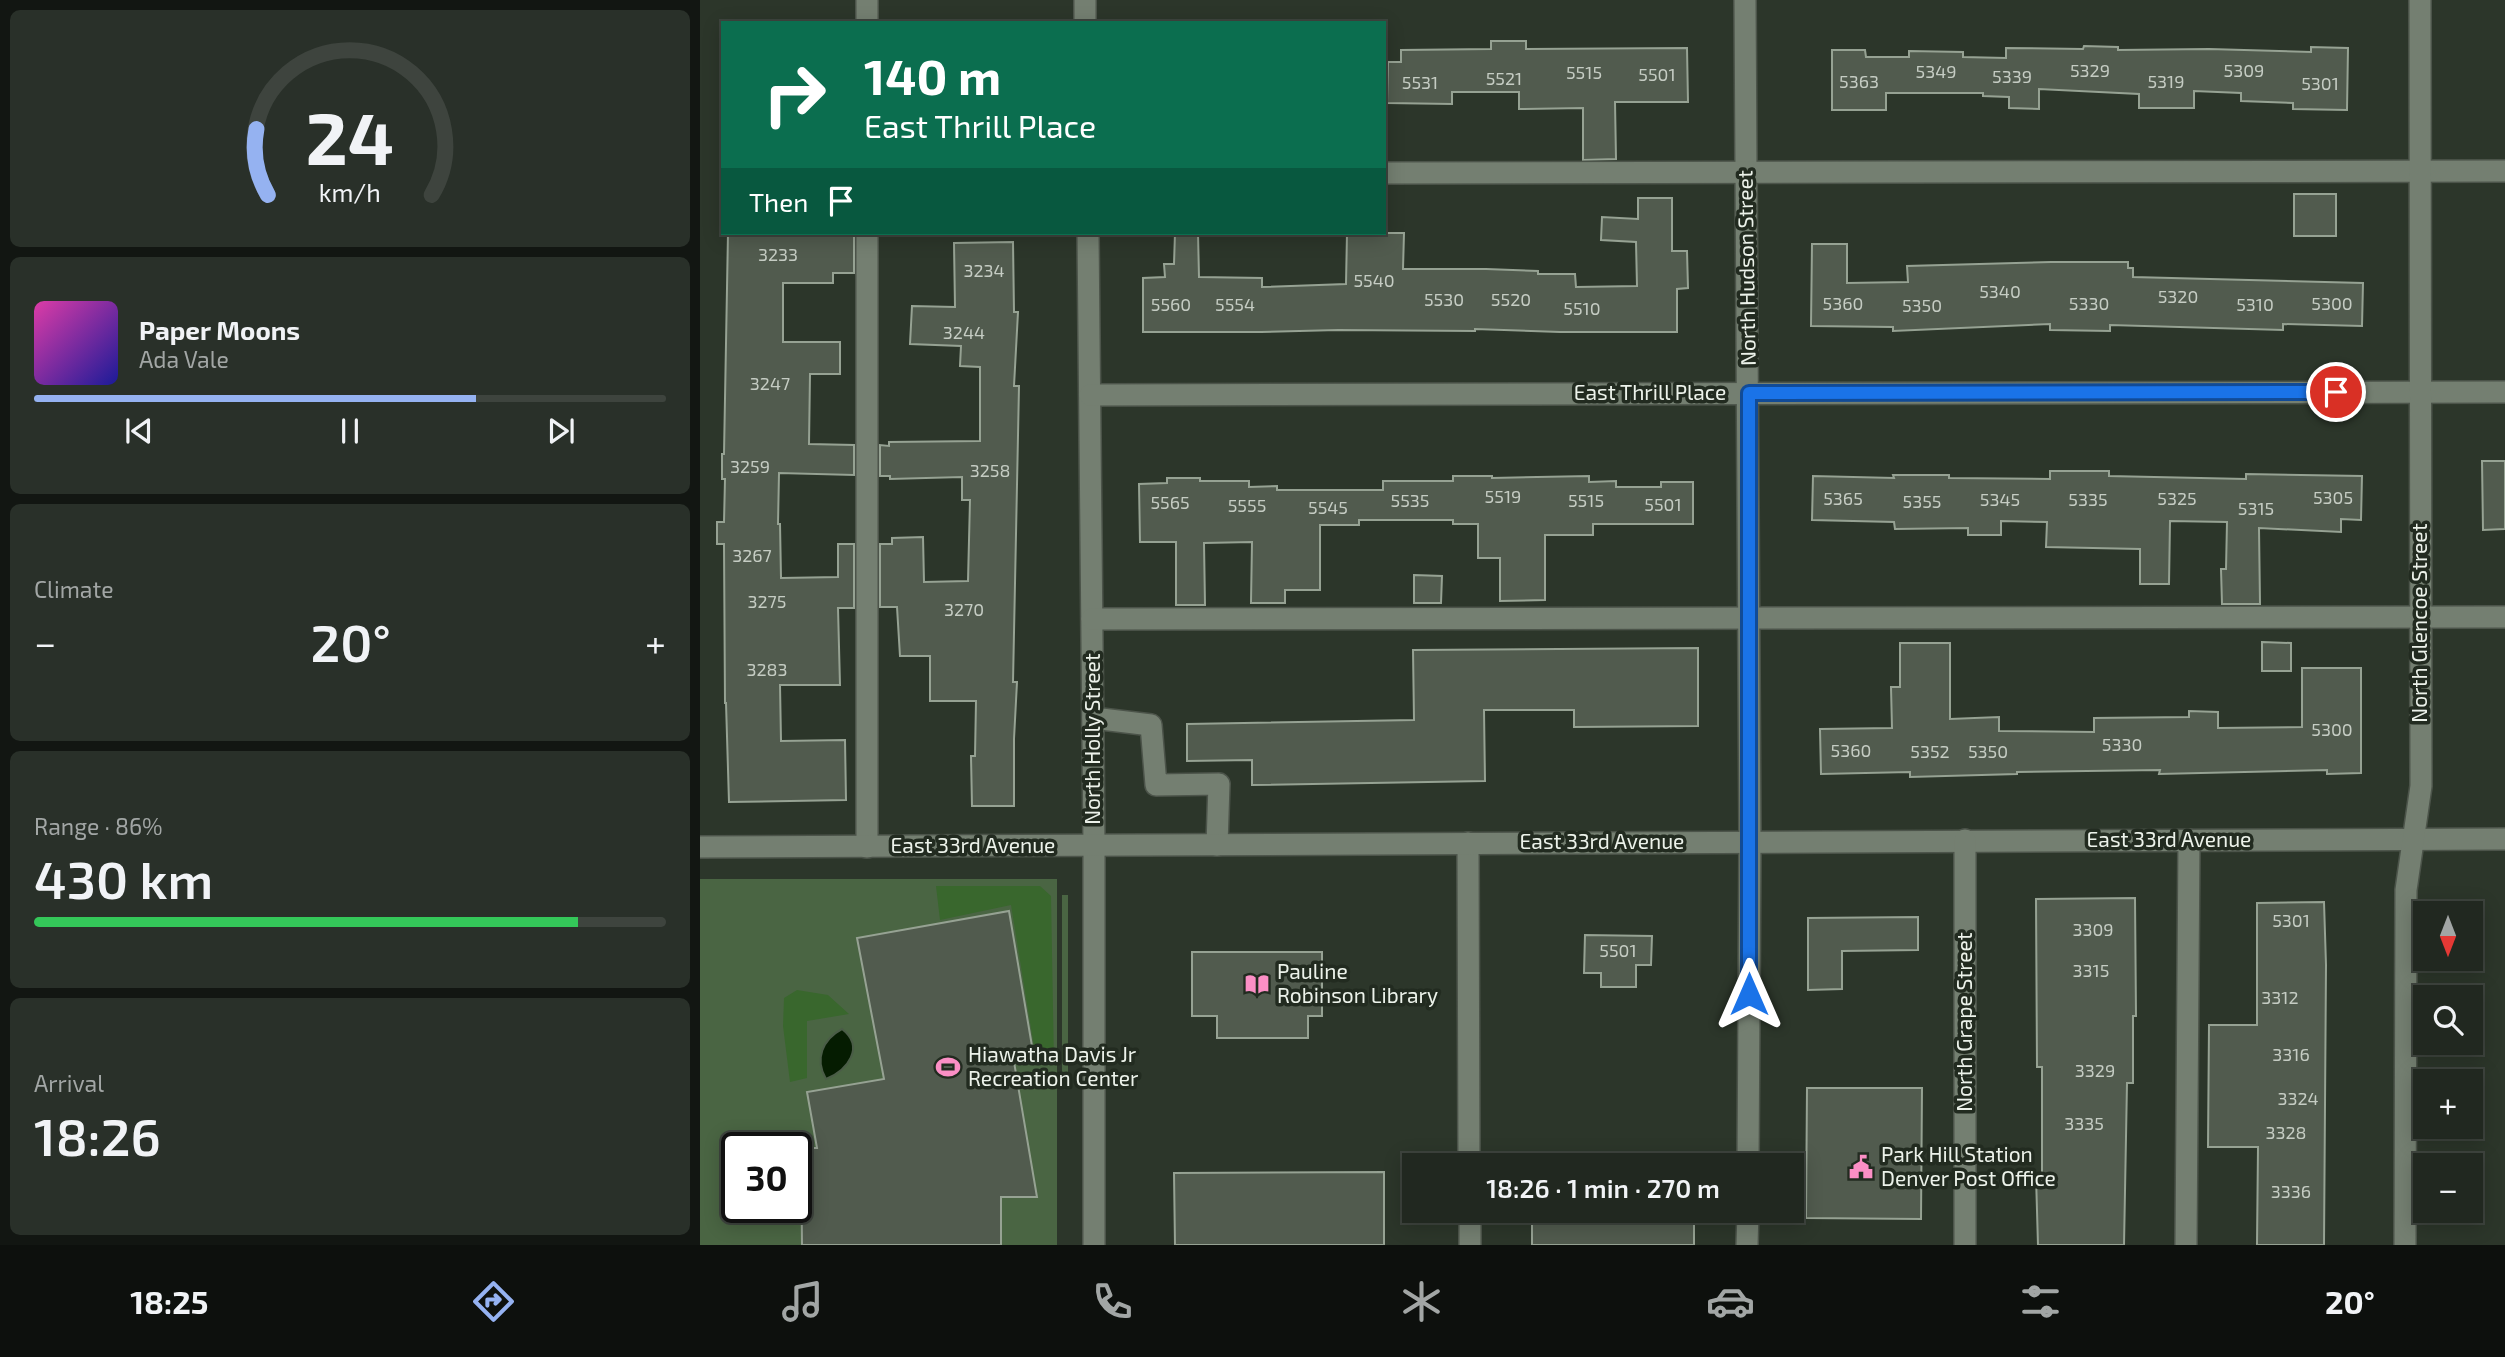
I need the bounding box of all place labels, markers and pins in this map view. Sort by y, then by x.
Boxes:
pin [2306,362,2366,422]
place label: Pauline Robinson Library [1277,958,1438,1007]
library icon: Pauline Robinson Library [1243,970,1271,998]
place label: Hiawatha Davis Jr Recreation Center [968,1041,1139,1090]
sports icon: Hiawatha Davis Jr Recreation Center [934,1053,962,1081]
place label: Park Hill Station Denver Post Office [1881,1141,2056,1190]
public building icon: Park Hill Station Denver Post Office [1847,1153,1875,1181]

